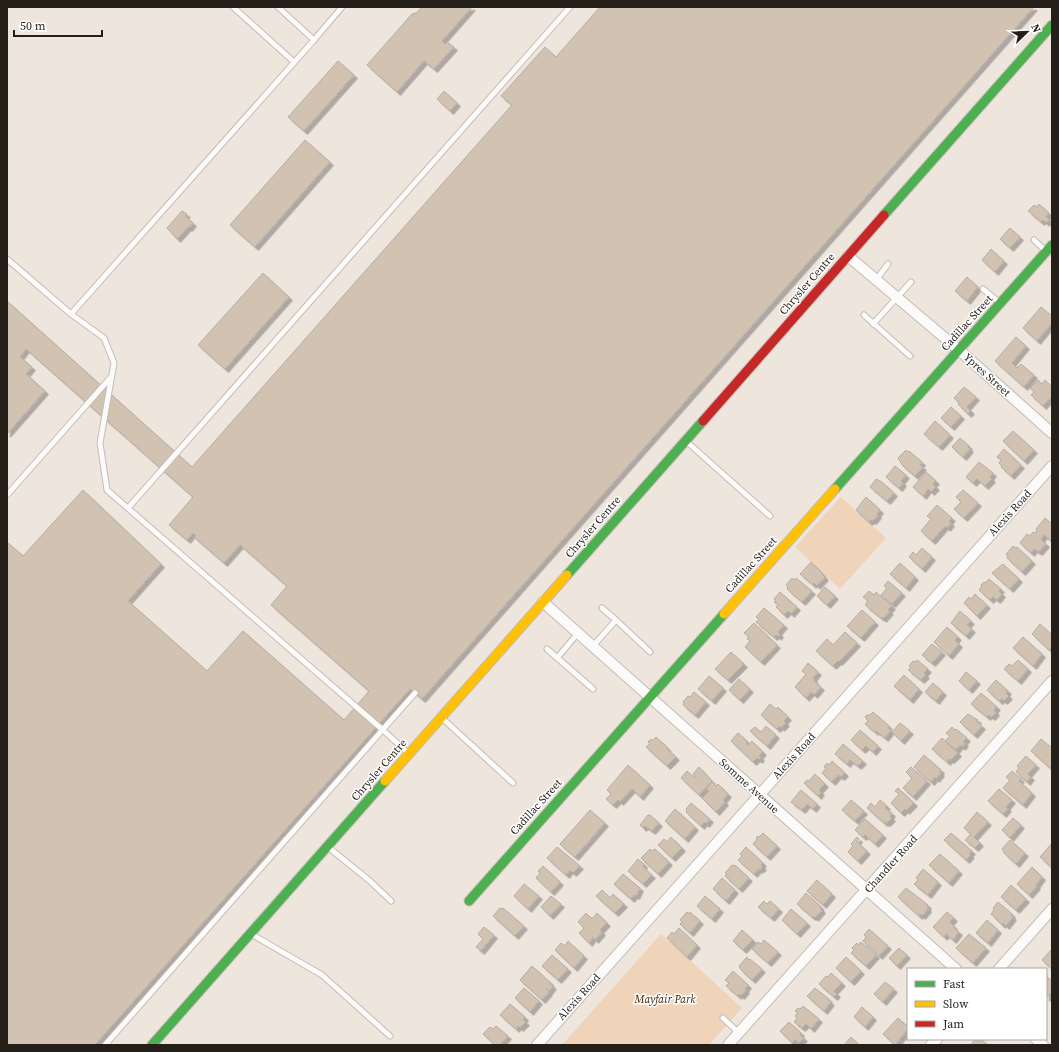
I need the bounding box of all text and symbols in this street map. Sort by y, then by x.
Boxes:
scale bar [14,12,102,38]
north arrow [1007,12,1047,52]
text: 50 m [20,18,46,34]
text: N [1027,22,1044,35]
street label: Chrysler Centre [776,250,838,318]
street label: Cadillac Street [938,291,996,354]
street label: Ypres Street [960,350,1014,400]
street label: Alexis Road [985,486,1035,539]
street label: Chrysler Centre [562,493,624,561]
street label: Cadillac Street [722,533,780,596]
street label: Alexis Road [769,729,819,782]
street label: Chrysler Centre [348,736,410,804]
street label: Somme Avenue [716,755,782,817]
street label: Cadillac Street [507,775,565,838]
street label: Chandler Road [861,831,922,896]
legend [907,968,1047,1040]
street label: Alexis Road [554,970,604,1023]
text: Fast [943,976,965,992]
park label: Mayfair Park [634,992,696,1007]
text: Slow [943,996,969,1012]
text: Jam [942,1016,964,1032]

